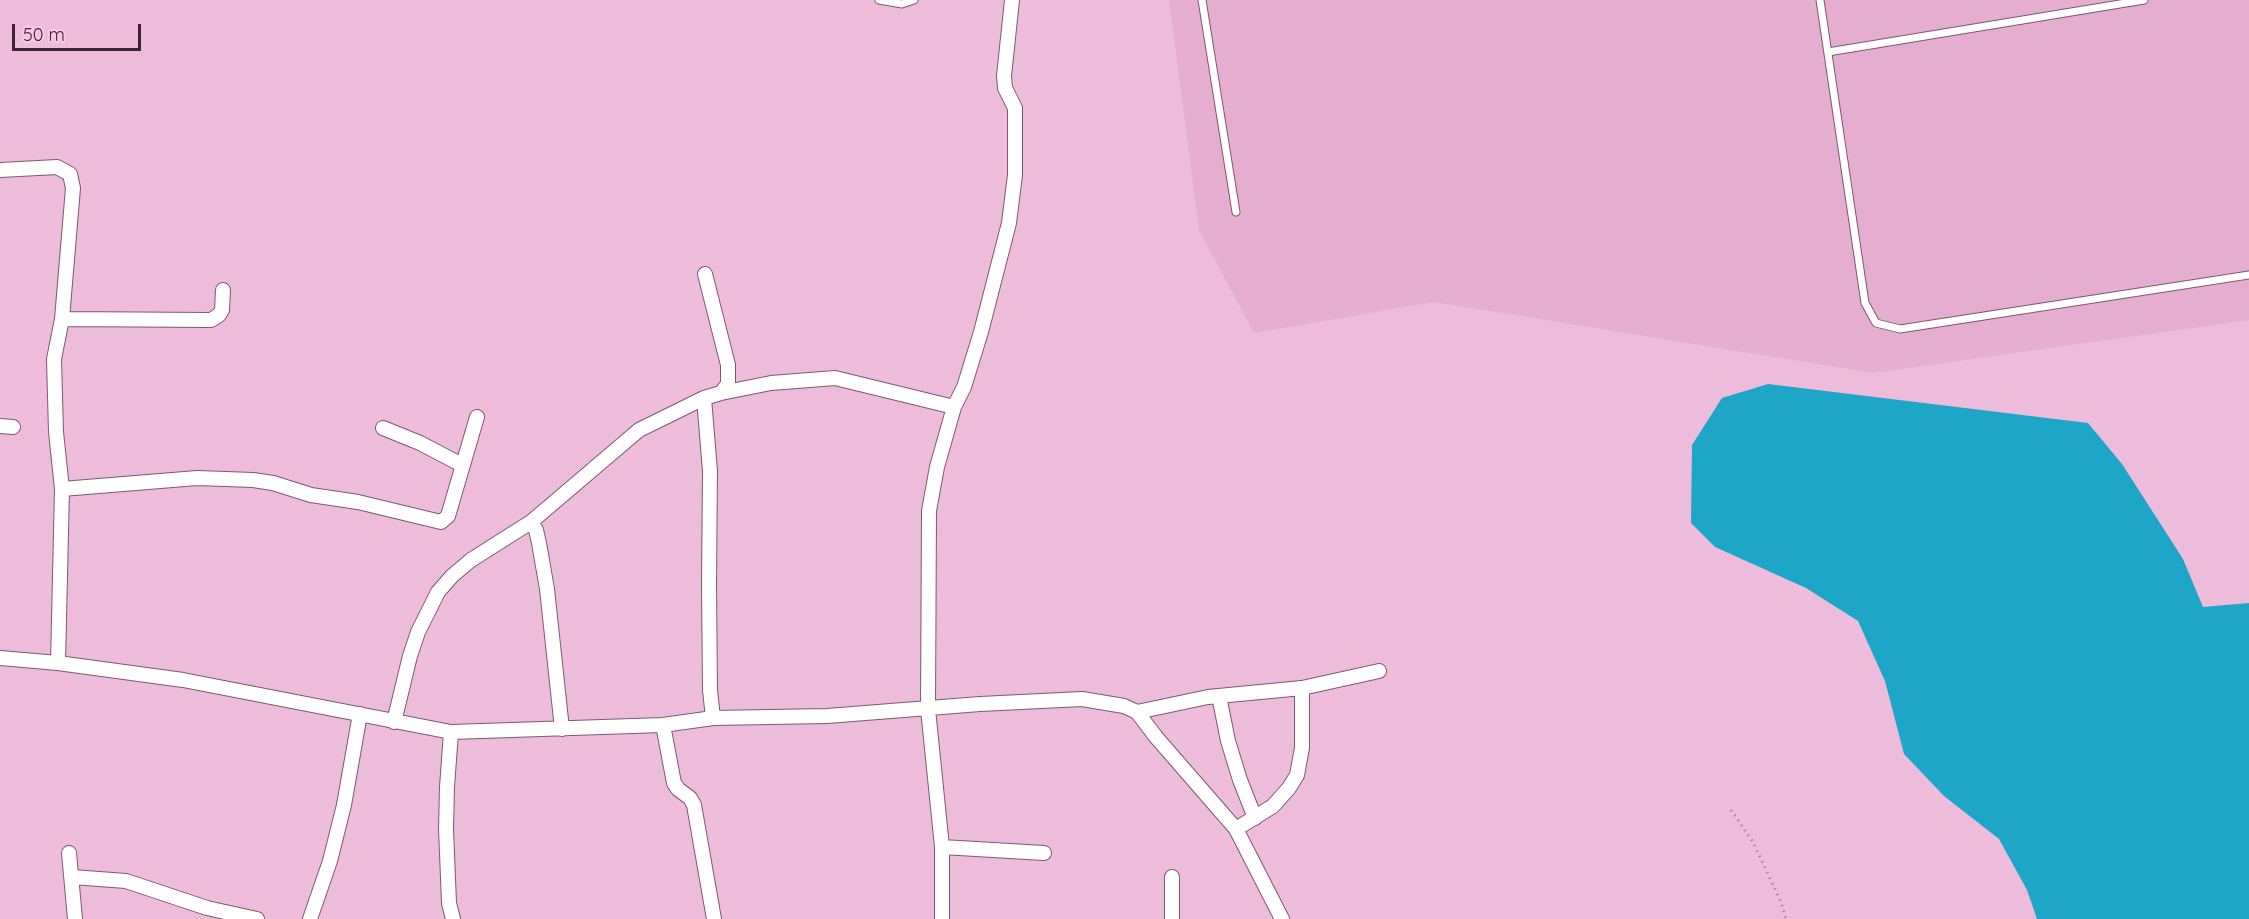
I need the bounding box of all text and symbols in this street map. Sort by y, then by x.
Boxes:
scale bar [15,12,144,50]
text: 50 m [23,23,65,46]

